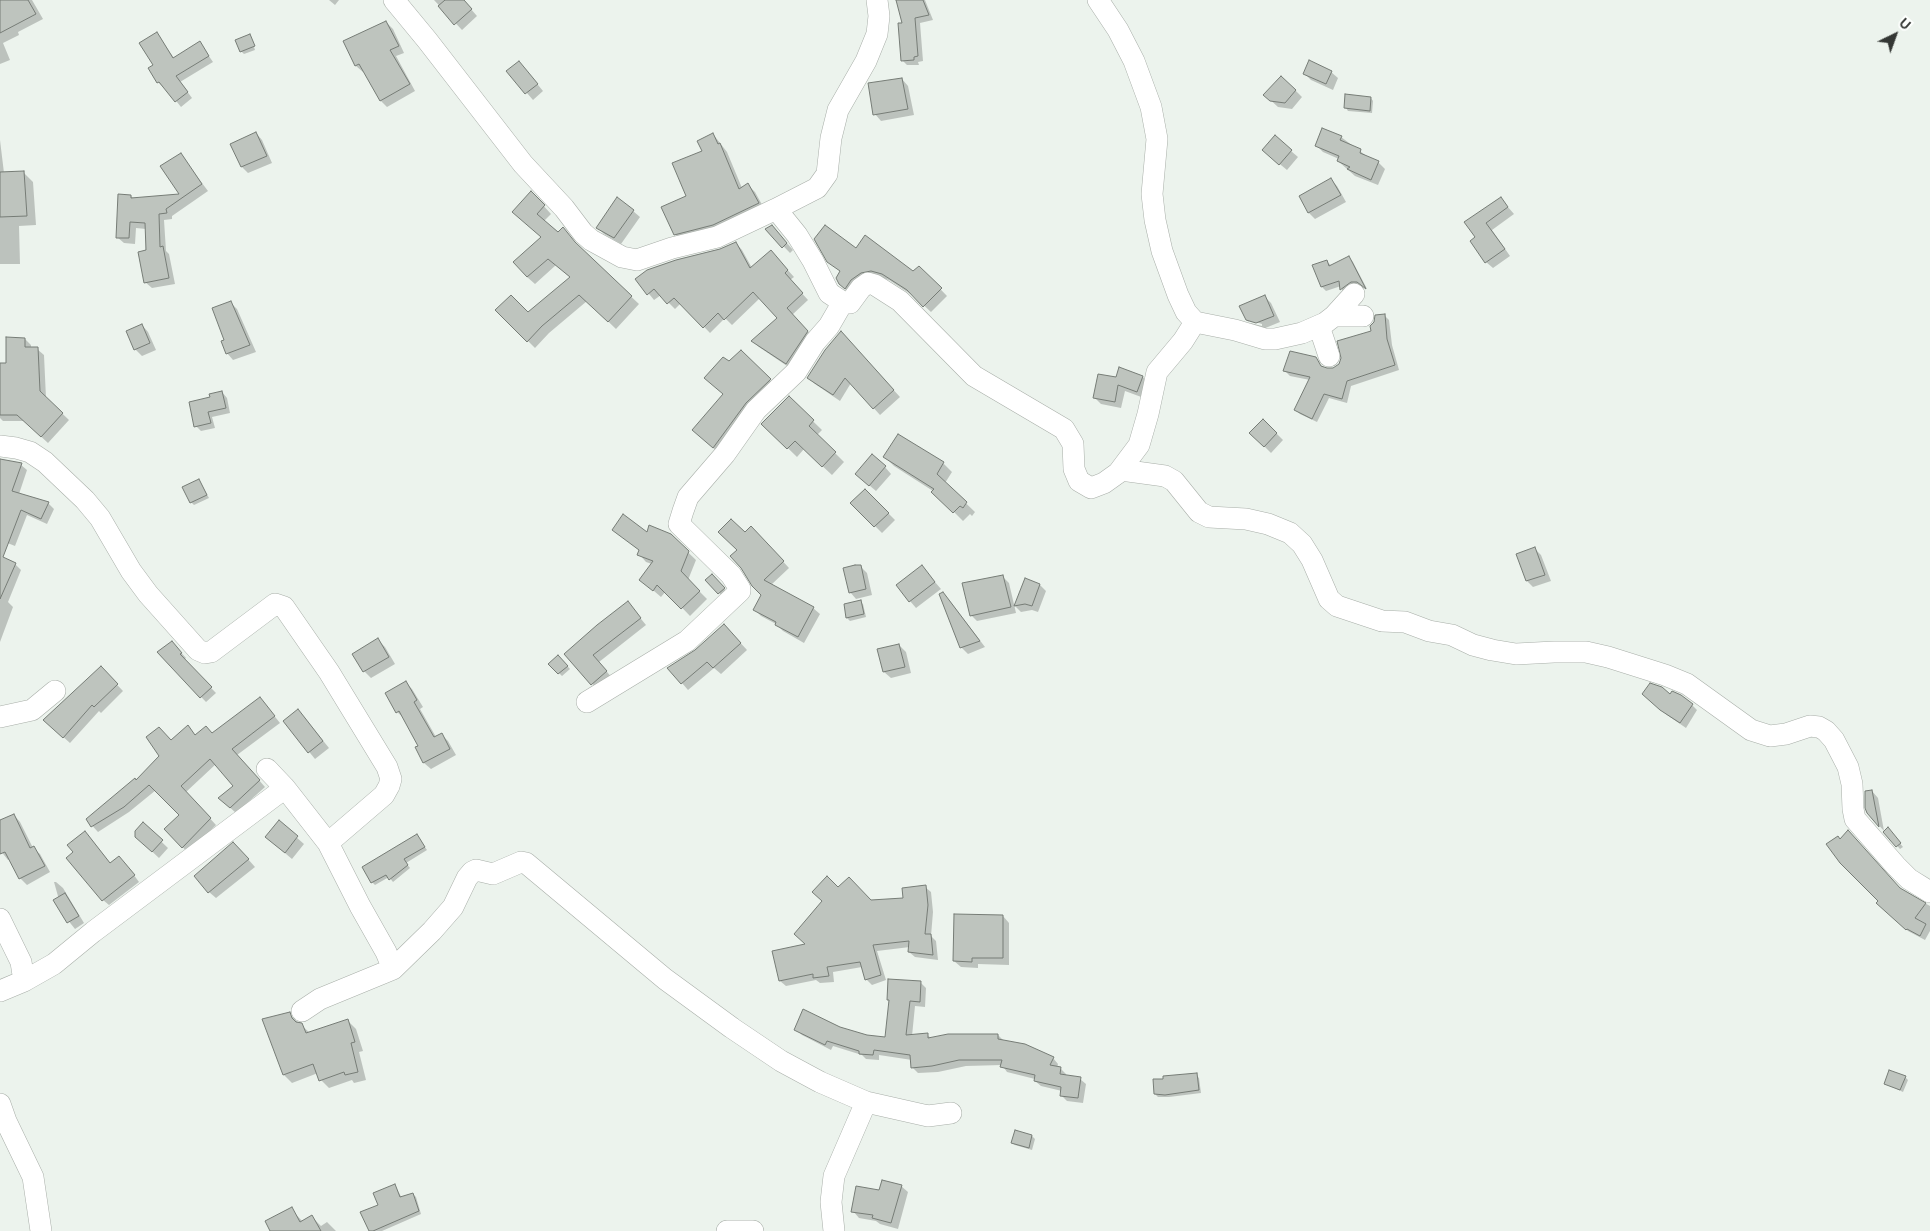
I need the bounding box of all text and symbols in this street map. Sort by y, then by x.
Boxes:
north arrow [1870,10,1920,60]
text: U [1895,14,1915,34]

